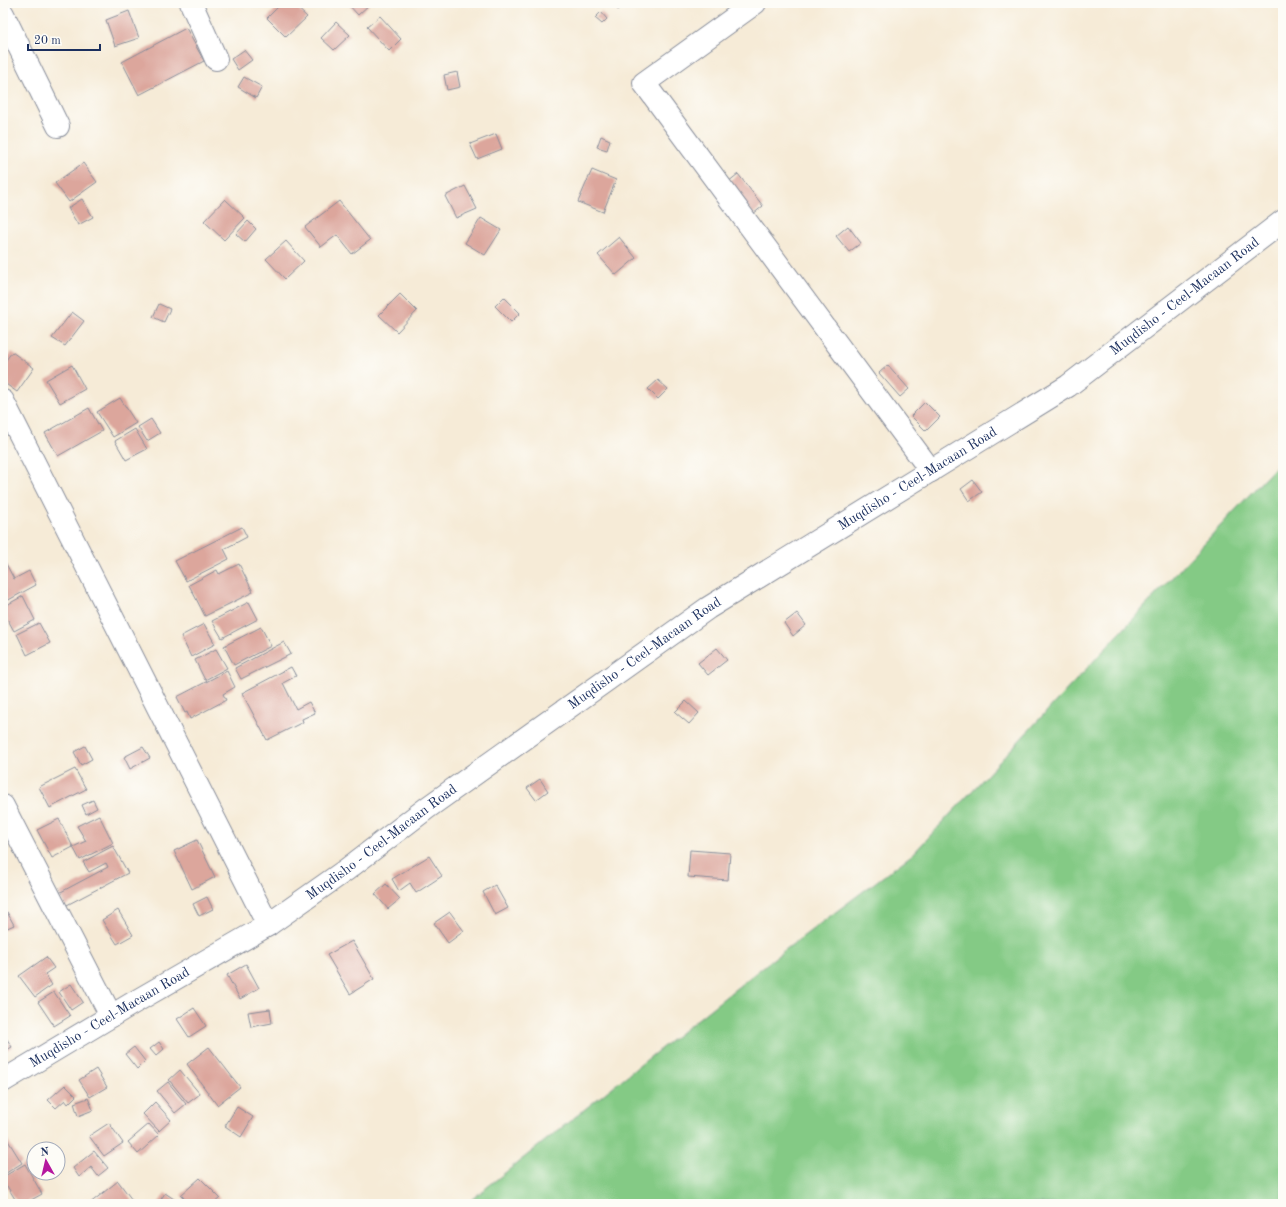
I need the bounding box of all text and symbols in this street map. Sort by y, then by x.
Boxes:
scale bar [28,26,100,52]
text: 20 m [34,35,61,47]
street label: Muqdisho - Ceel-Macaan Road [1108,235,1262,358]
street label: Muqdisho - Ceel-Macaan Road [836,425,999,533]
street label: Muqdisho - Ceel-Macaan Road [566,595,724,712]
street label: Muqdisho - Ceel-Macaan Road [304,782,459,903]
street label: Muqdisho - Ceel-Macaan Road [27,965,192,1070]
north arrow [26,1141,66,1181]
text: N [40,1146,50,1159]

